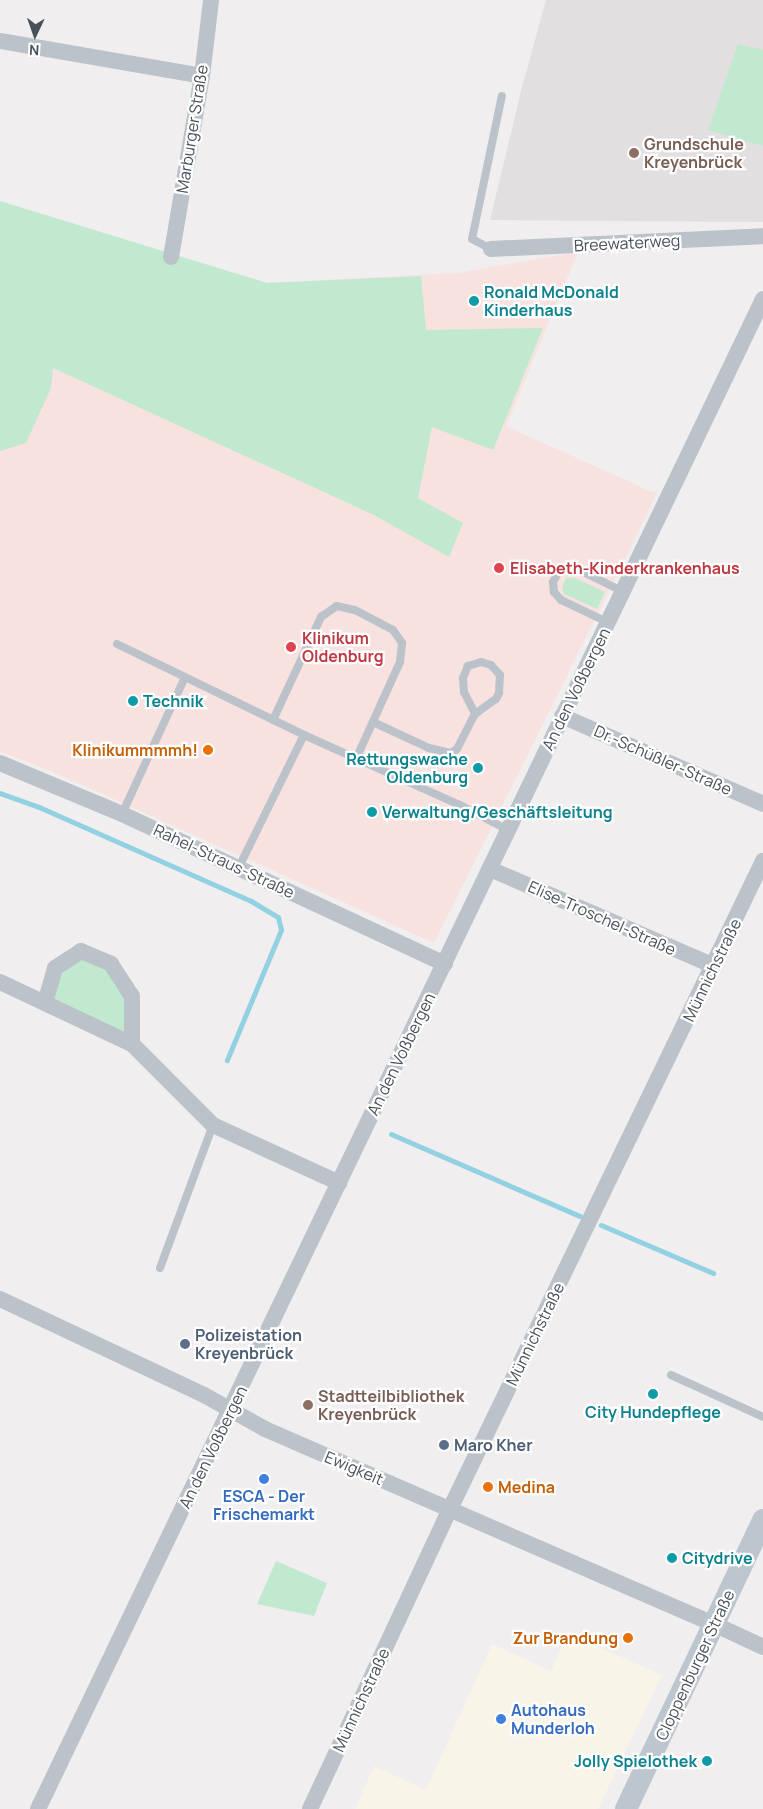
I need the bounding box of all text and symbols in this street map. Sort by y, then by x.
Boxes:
north arrow [10,10,60,60]
text: N [29,41,40,60]
street label: Marburger Straße [172,63,212,195]
place label: Grundschule Kreyenbrück [644,134,744,172]
marker: Grundschule Kreyenbrück [628,147,640,159]
street label: Breewaterweg [573,231,681,255]
place label: Ronald McDonald Kinderhaus [484,282,619,320]
marker: Ronald McDonald Kinderhaus [468,295,480,307]
place label: Elisabeth-Kinderkrankenhaus [510,558,740,578]
marker: Elisabeth-Kinderkrankenhaus [492,561,506,575]
street label: An den Voßbergen [538,625,614,753]
place label: Klinikum Oldenburg [302,628,384,666]
marker: Klinikum Oldenburg [284,640,298,654]
place label: Technik [143,691,203,711]
marker: Technik [127,695,139,707]
street label: Dr.-Schüßler-Straße [591,721,735,799]
place label: Klinikummmmh! [72,740,198,760]
marker: Klinikummmmh! [202,744,214,756]
place label: Rettungswache Oldenburg [346,749,468,787]
marker: Rettungswache Oldenburg [472,762,484,774]
place label: Verwaltung/Geschäftsleitung [382,802,613,822]
marker: Verwaltung/Geschäftsleitung [366,806,378,818]
street label: Rahel-Straus-Straße [151,820,297,902]
street label: Elise-Troschel-Straße [525,877,679,959]
street label: Münnichstraße [679,915,745,1025]
street label: An den Voßbergen [363,990,439,1118]
street label: Münnichstraße [502,1279,568,1389]
place label: Polizeistation Kreyenbrück [195,1325,302,1363]
marker: Polizeistation Kreyenbrück [179,1338,191,1350]
street label: An den Voßbergen [175,1383,251,1511]
place label: Stadtteilbibliothek Kreyenbrück [318,1386,464,1424]
marker: City Hundepflege [647,1388,659,1400]
marker: Stadtteilbibliothek Kreyenbrück [302,1399,314,1411]
place label: City Hundepflege [585,1402,721,1422]
place label: Maro Kher [454,1435,533,1455]
marker: Maro Kher [438,1439,450,1451]
street label: Ewigkeit [322,1447,386,1489]
marker: ESCA - Der Frischemarkt [258,1473,270,1485]
place label: Medina [498,1477,555,1497]
marker: Medina [482,1481,494,1493]
place label: ESCA - Der Frischemarkt [213,1486,315,1524]
place label: Citydrive [682,1548,753,1568]
marker: Citydrive [666,1552,678,1564]
street label: Cloppenburger Straße [652,1587,738,1743]
place label: Zur Brandung [513,1628,618,1648]
marker: Zur Brandung [622,1632,634,1644]
street label: Münnichstraße [329,1645,393,1755]
place label: Autohaus Munderloh [511,1700,595,1738]
marker: Autohaus Munderloh [495,1713,507,1725]
place label: Jolly Spielothek [574,1751,697,1771]
marker: Jolly Spielothek [701,1755,713,1767]

